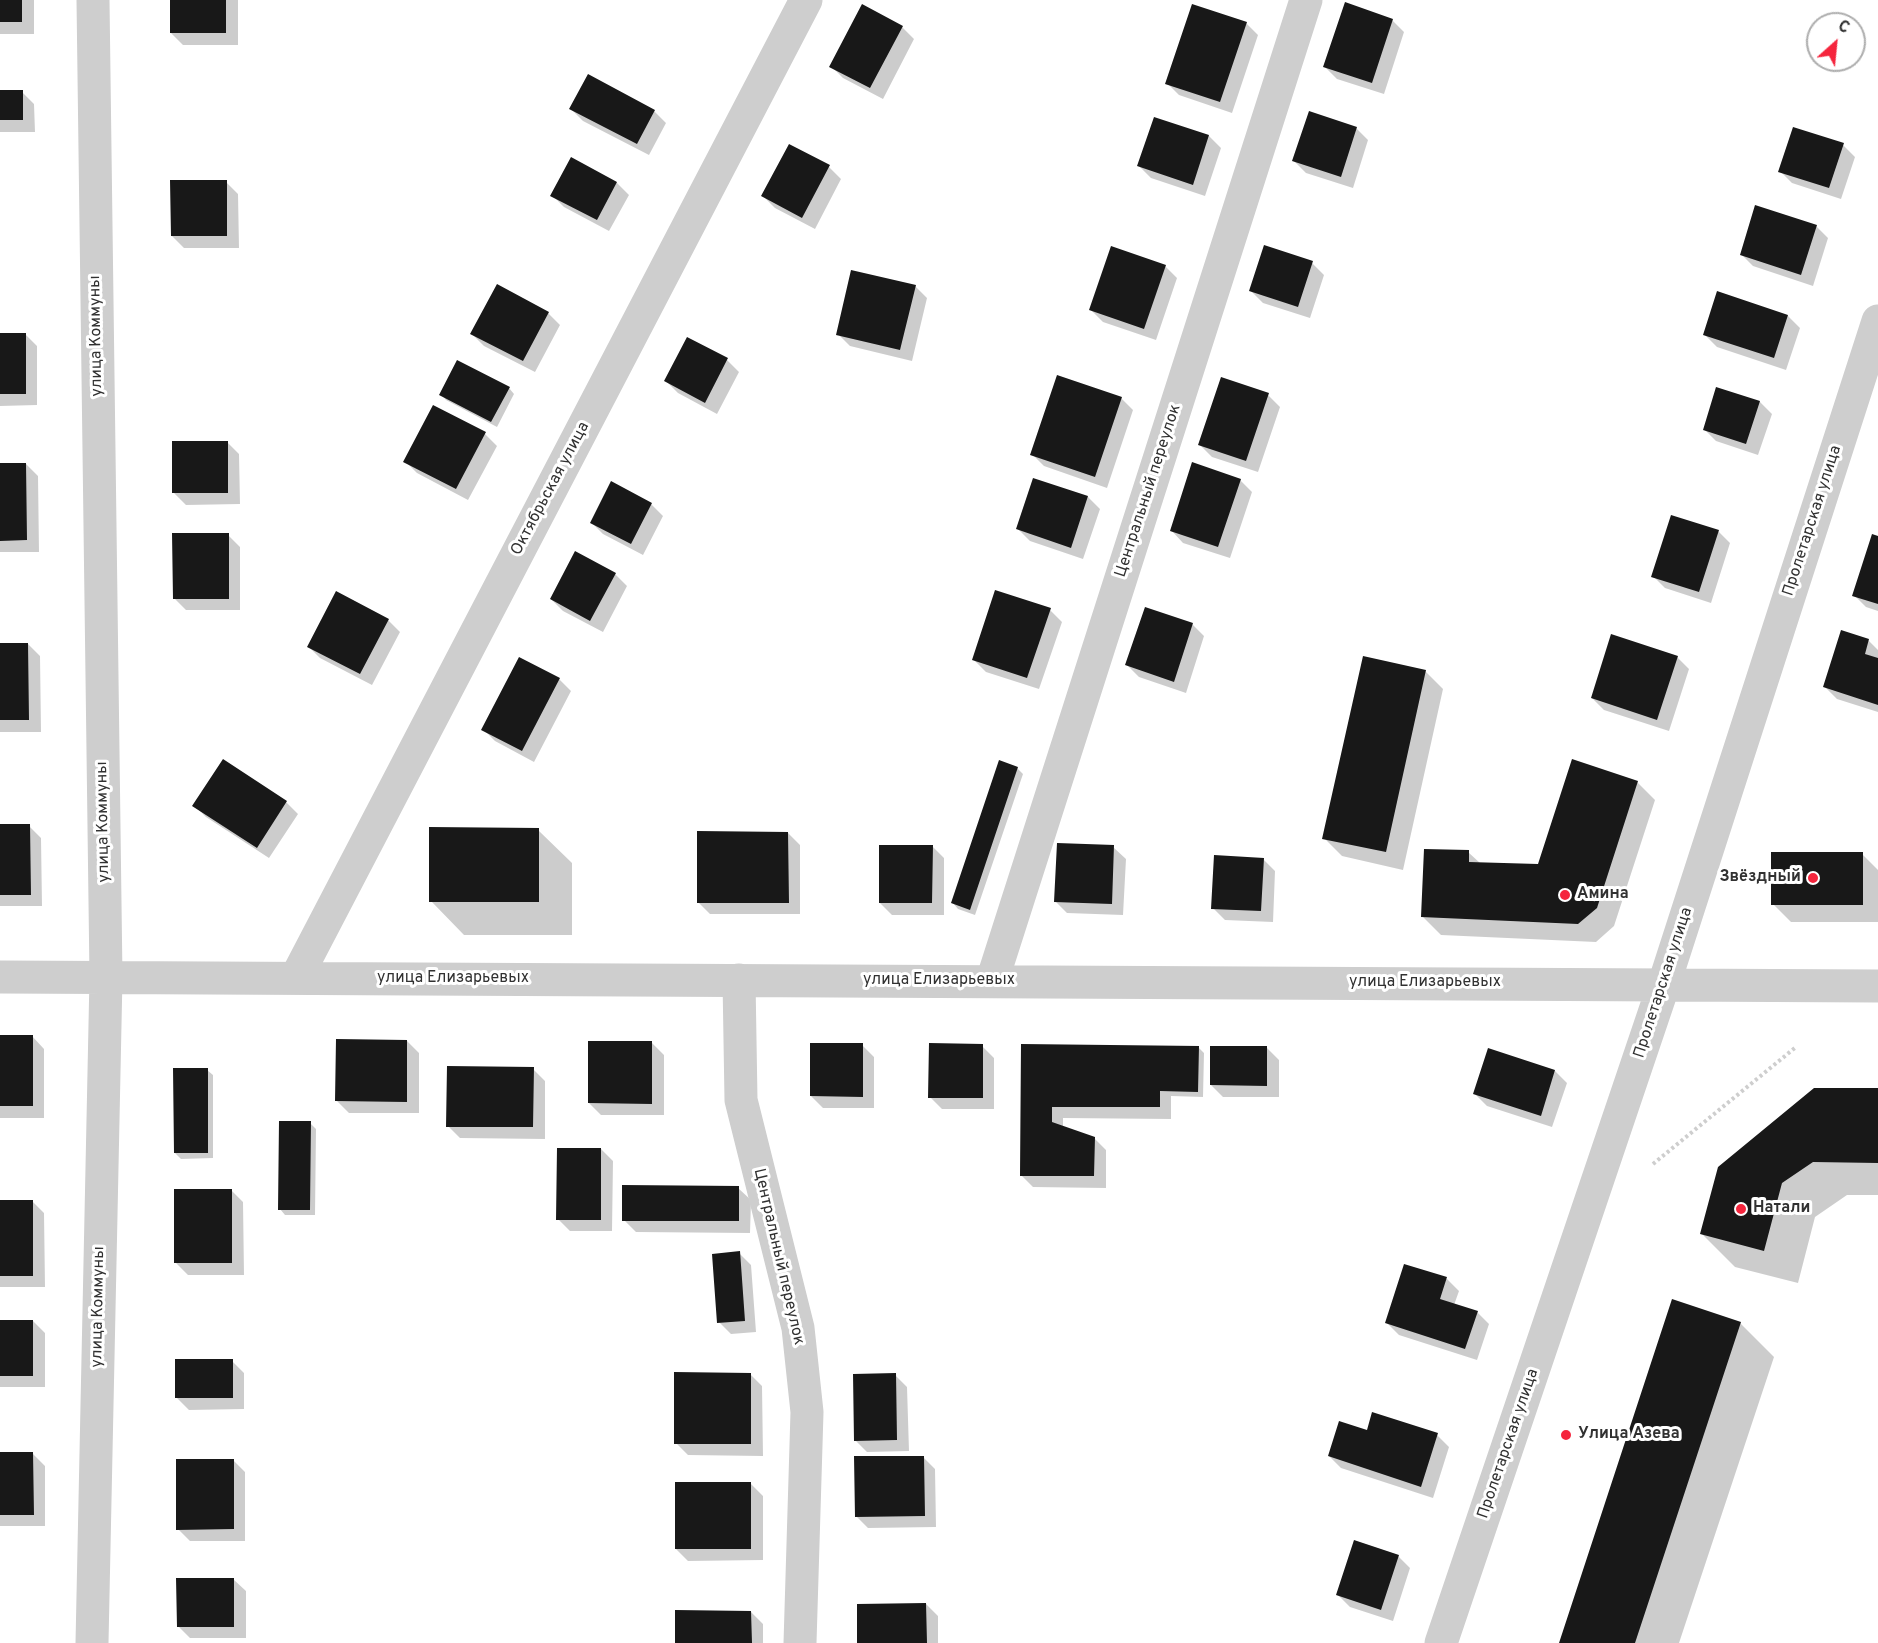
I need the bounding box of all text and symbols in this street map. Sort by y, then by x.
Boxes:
north arrow [1806,12,1866,72]
text: С [1834,17,1852,39]
street label: улица Коммуны [86,275,108,397]
street label: Центральный переулок [1112,402,1186,580]
street label: Октябрьская улица [508,419,594,559]
street label: Пролетарская улица [1780,443,1846,599]
street label: улица Коммуны [93,761,115,883]
place label: Звёздный [1720,868,1801,888]
marker: Звёздный [1806,871,1820,885]
place label: Амина [1577,885,1629,905]
marker: Амина [1558,888,1572,902]
street label: Пролетарская улица [1631,905,1697,1061]
street label: улица Елизарьевых [377,969,529,989]
street label: улица Елизарьевых [863,971,1015,991]
street label: улица Елизарьевых [1349,973,1501,993]
street label: Центральный переулок [748,1167,808,1347]
place label: Натали [1753,1199,1810,1219]
marker: Натали [1734,1202,1748,1216]
street label: улица Коммуны [88,1246,110,1368]
street label: Пролетарская улица [1474,1367,1544,1521]
place label: Улица Азева [1578,1425,1680,1445]
marker: Улица Азева [1559,1428,1573,1442]

